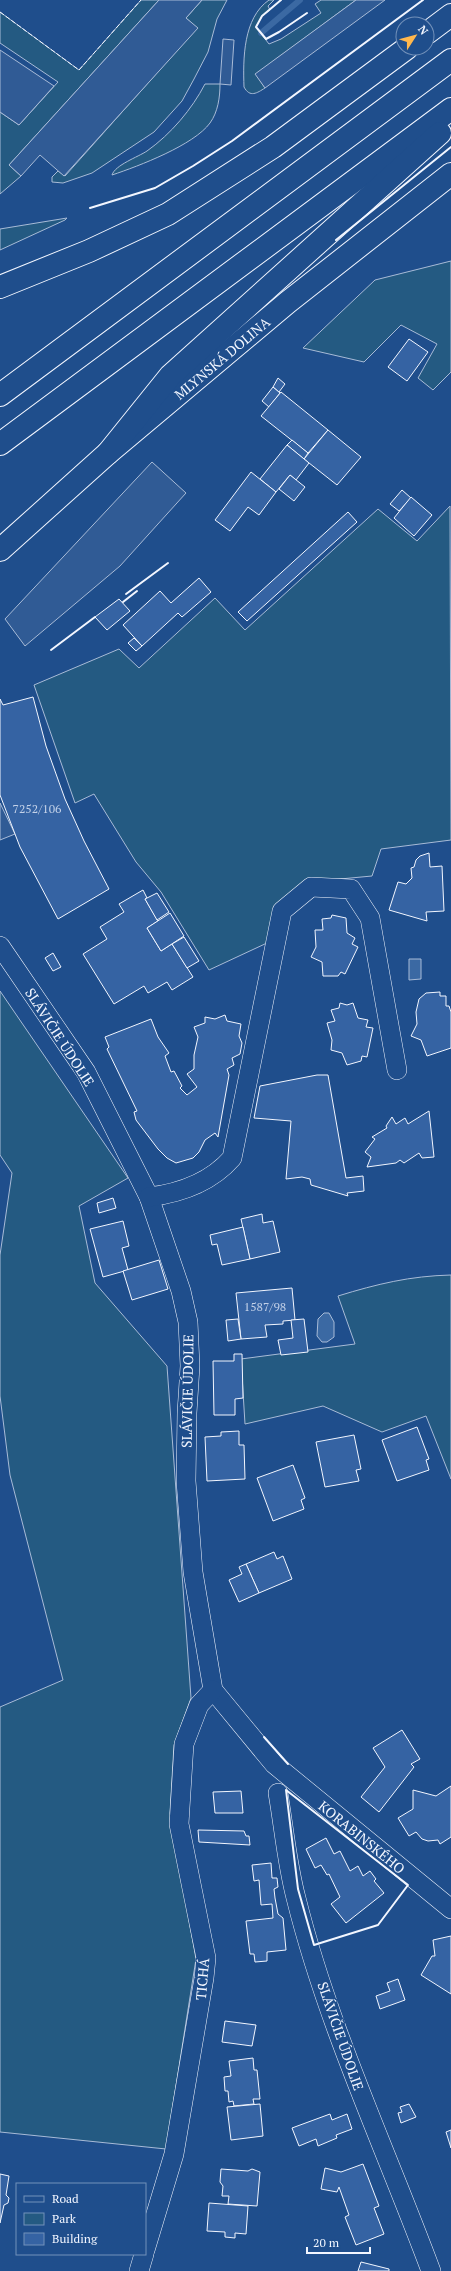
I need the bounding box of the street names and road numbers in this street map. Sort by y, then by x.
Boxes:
street label: MLYNSKÁ DOLINA [170,312,274,404]
street label: SLÁVIČIE ÚDOLIE [21,984,99,1090]
street label: SLÁVIČIE ÚDOLIE [177,1334,197,1448]
street label: KORABINSKÉHO [315,1796,409,1878]
street label: TICHÁ [191,1957,213,2001]
street label: SLÁVIČIE ÚDOLIE [314,1979,368,2093]

